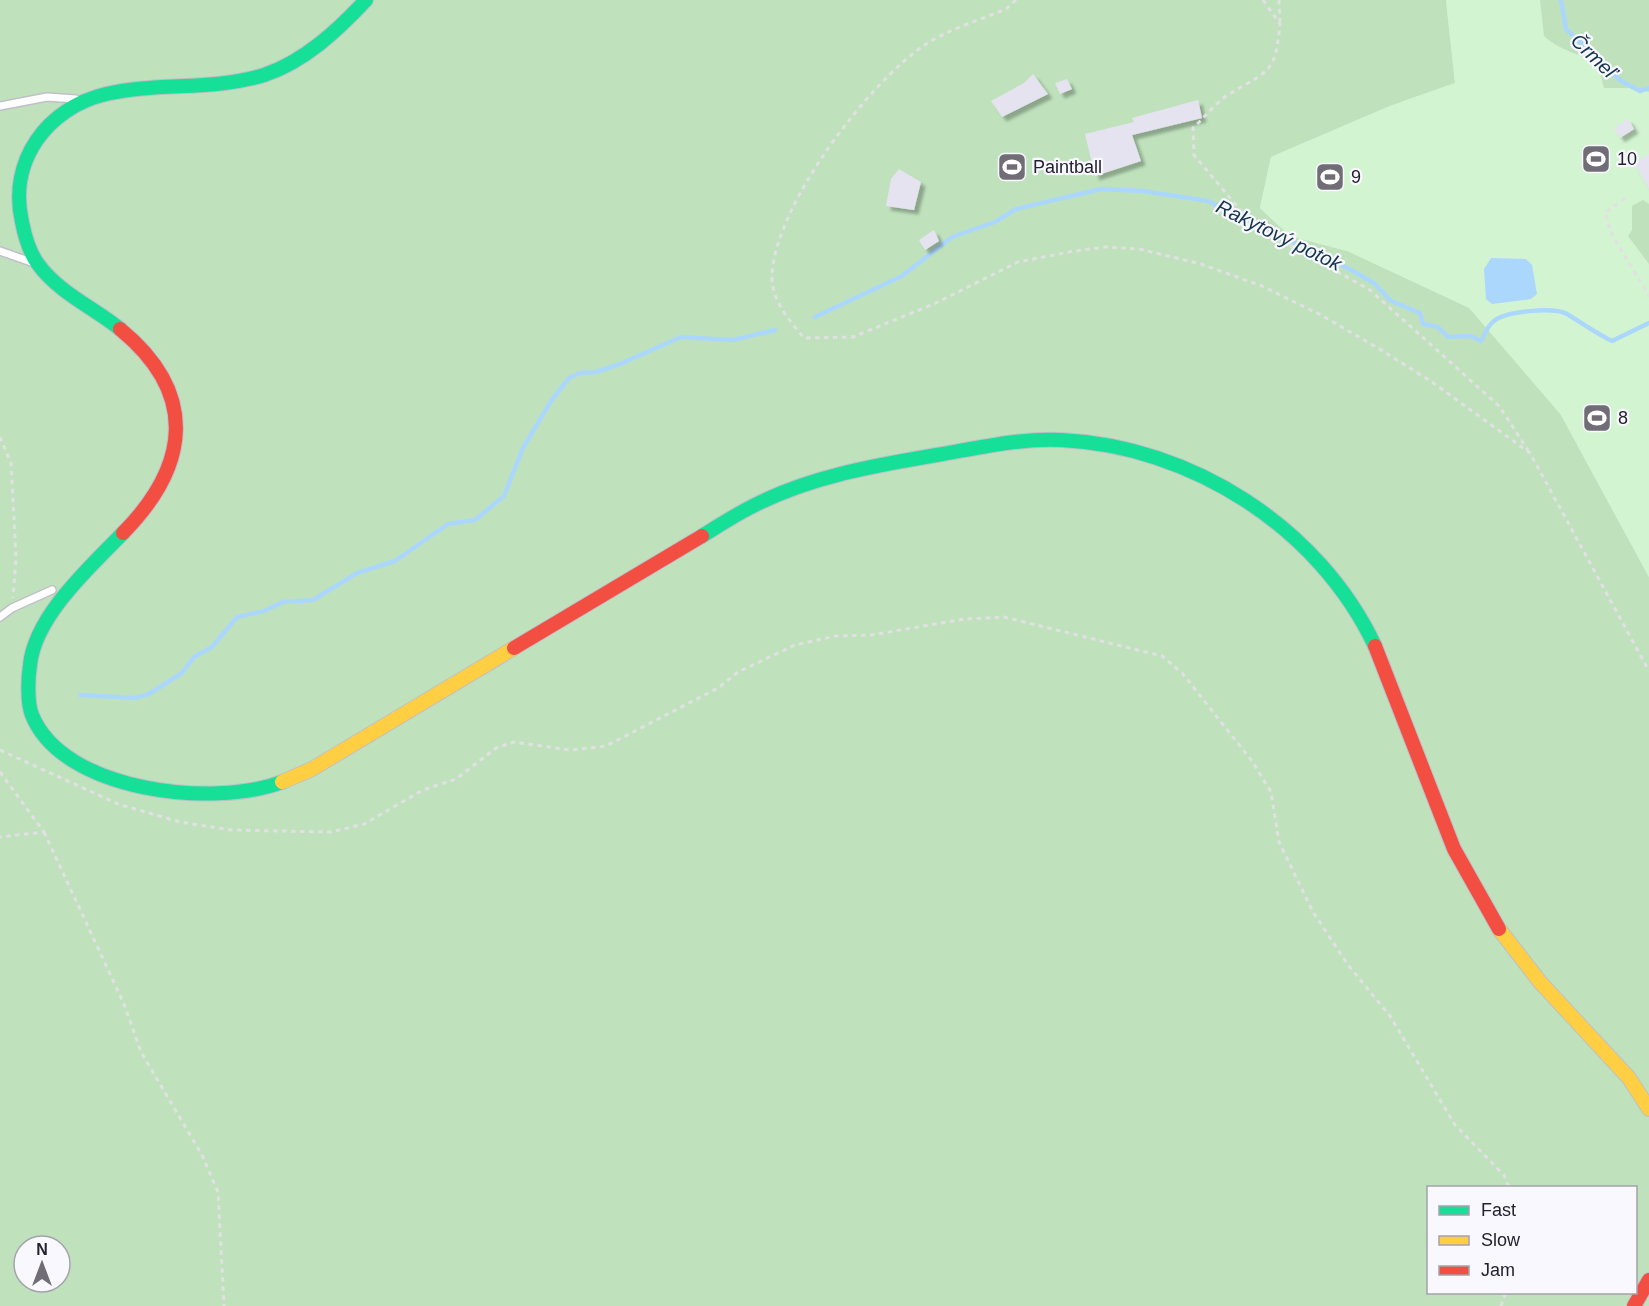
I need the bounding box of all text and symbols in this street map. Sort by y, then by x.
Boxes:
water label: Črmeľ [1567,29,1623,84]
sports icon: 10 [1580,143,1612,175]
place label: 10 [1617,149,1637,169]
sports icon: Paintball [996,151,1028,183]
place label: Paintball [1033,157,1102,177]
sports icon: 9 [1314,161,1346,193]
place label: 9 [1351,167,1361,187]
water label: Rakytový potok [1213,195,1346,275]
sports icon: 8 [1581,402,1613,434]
place label: 8 [1618,408,1628,428]
legend [1427,1186,1637,1294]
text: Fast [1481,1200,1516,1220]
text: Slow [1481,1230,1521,1250]
north arrow [12,1234,72,1294]
text: N [36,1241,48,1258]
text: Jam [1481,1260,1515,1280]

